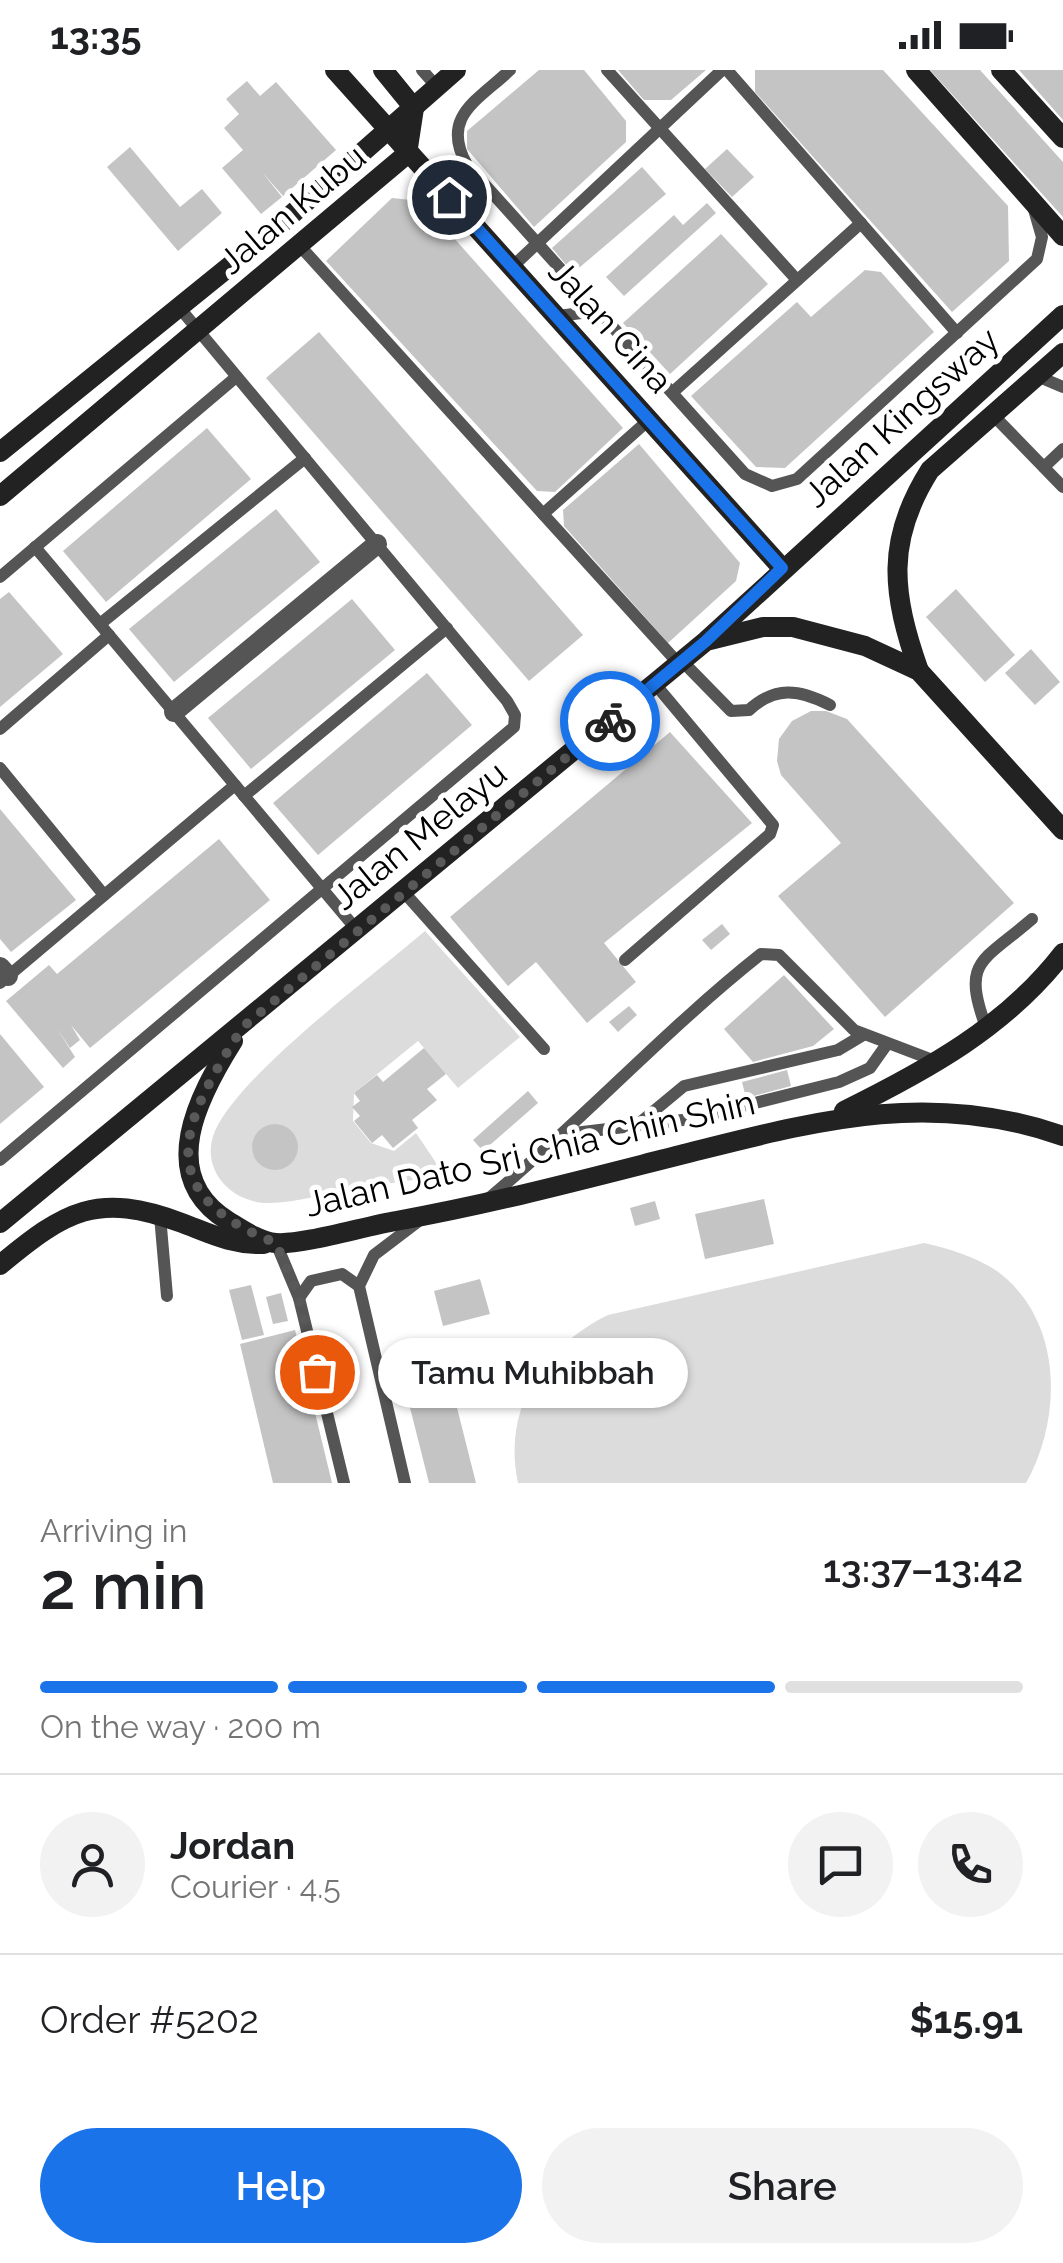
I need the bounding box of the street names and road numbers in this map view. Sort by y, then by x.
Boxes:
street label: Jalan Kubu [210,136,374,282]
street label: Jalan Cina [541,251,681,401]
street label: Jalan Kingsway [795,319,1007,515]
street label: Jalan Melayu [324,752,514,918]
street label: Jalan Dato Sri Chia Chin Shin [301,1081,759,1225]

